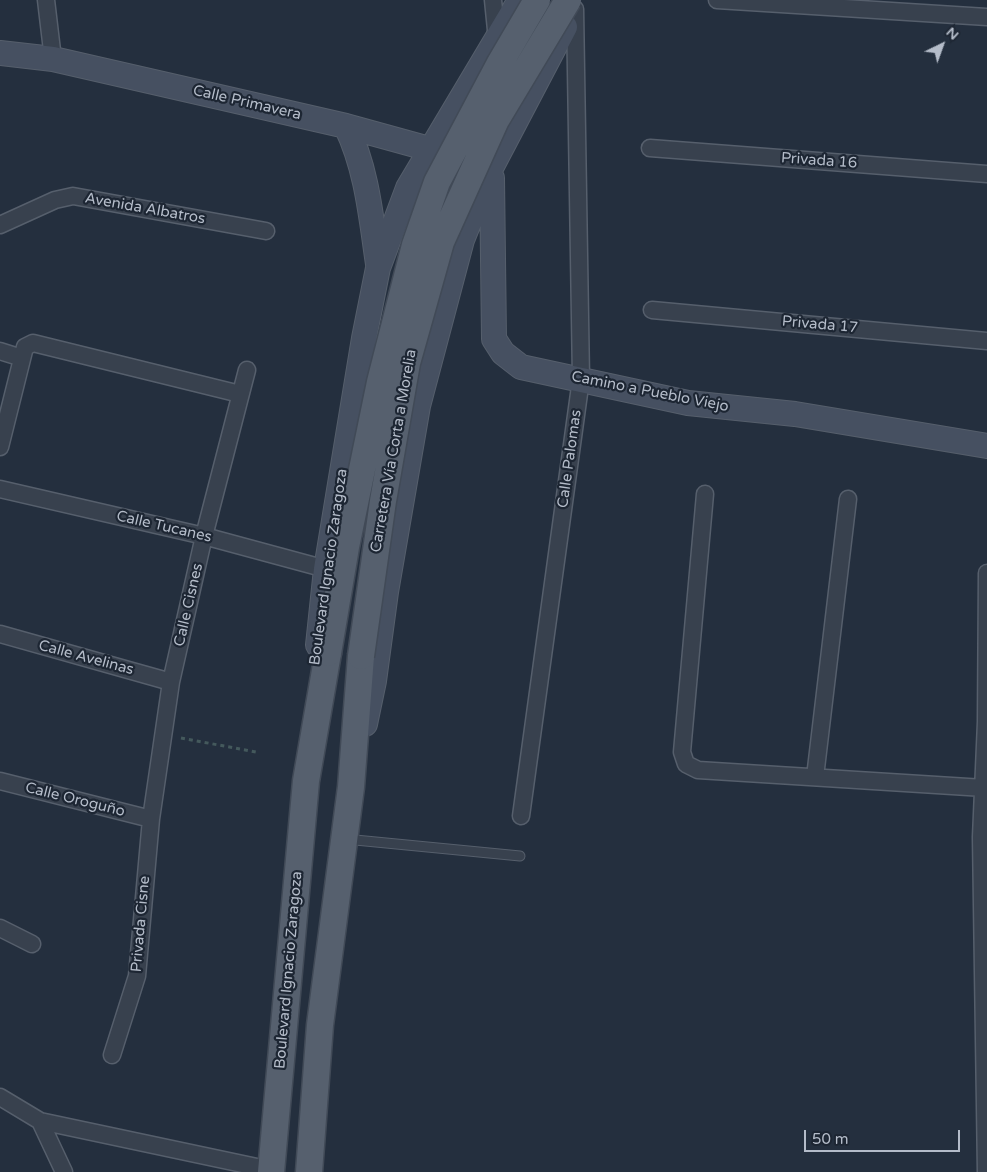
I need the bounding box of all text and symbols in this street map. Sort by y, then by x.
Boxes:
north arrow [917,20,967,70]
text: N [943,23,962,44]
street label: Calle Primavera [191,82,303,124]
street label: Privada 16 [780,149,858,173]
street label: Avenida Albatros [83,190,207,228]
street label: Privada 17 [781,313,859,337]
street label: Carretera Vía Corta a Morelia [367,348,421,554]
street label: Camino a Pueblo Viejo [570,368,730,416]
street label: Calle Palomas [554,409,586,509]
street label: Boulevard Ignacio Zaragoza [306,468,352,666]
street label: Calle Tucanes [115,507,213,547]
street label: Calle Cisnes [171,562,207,648]
street label: Calle Avelinas [36,637,136,679]
street label: Calle Oroguño [23,779,127,821]
street label: Boulevard Ignacio Zaragoza [271,870,307,1070]
street label: Privada Cisne [128,875,154,973]
scale bar [807,1120,963,1152]
text: 50 m [812,1130,849,1148]

